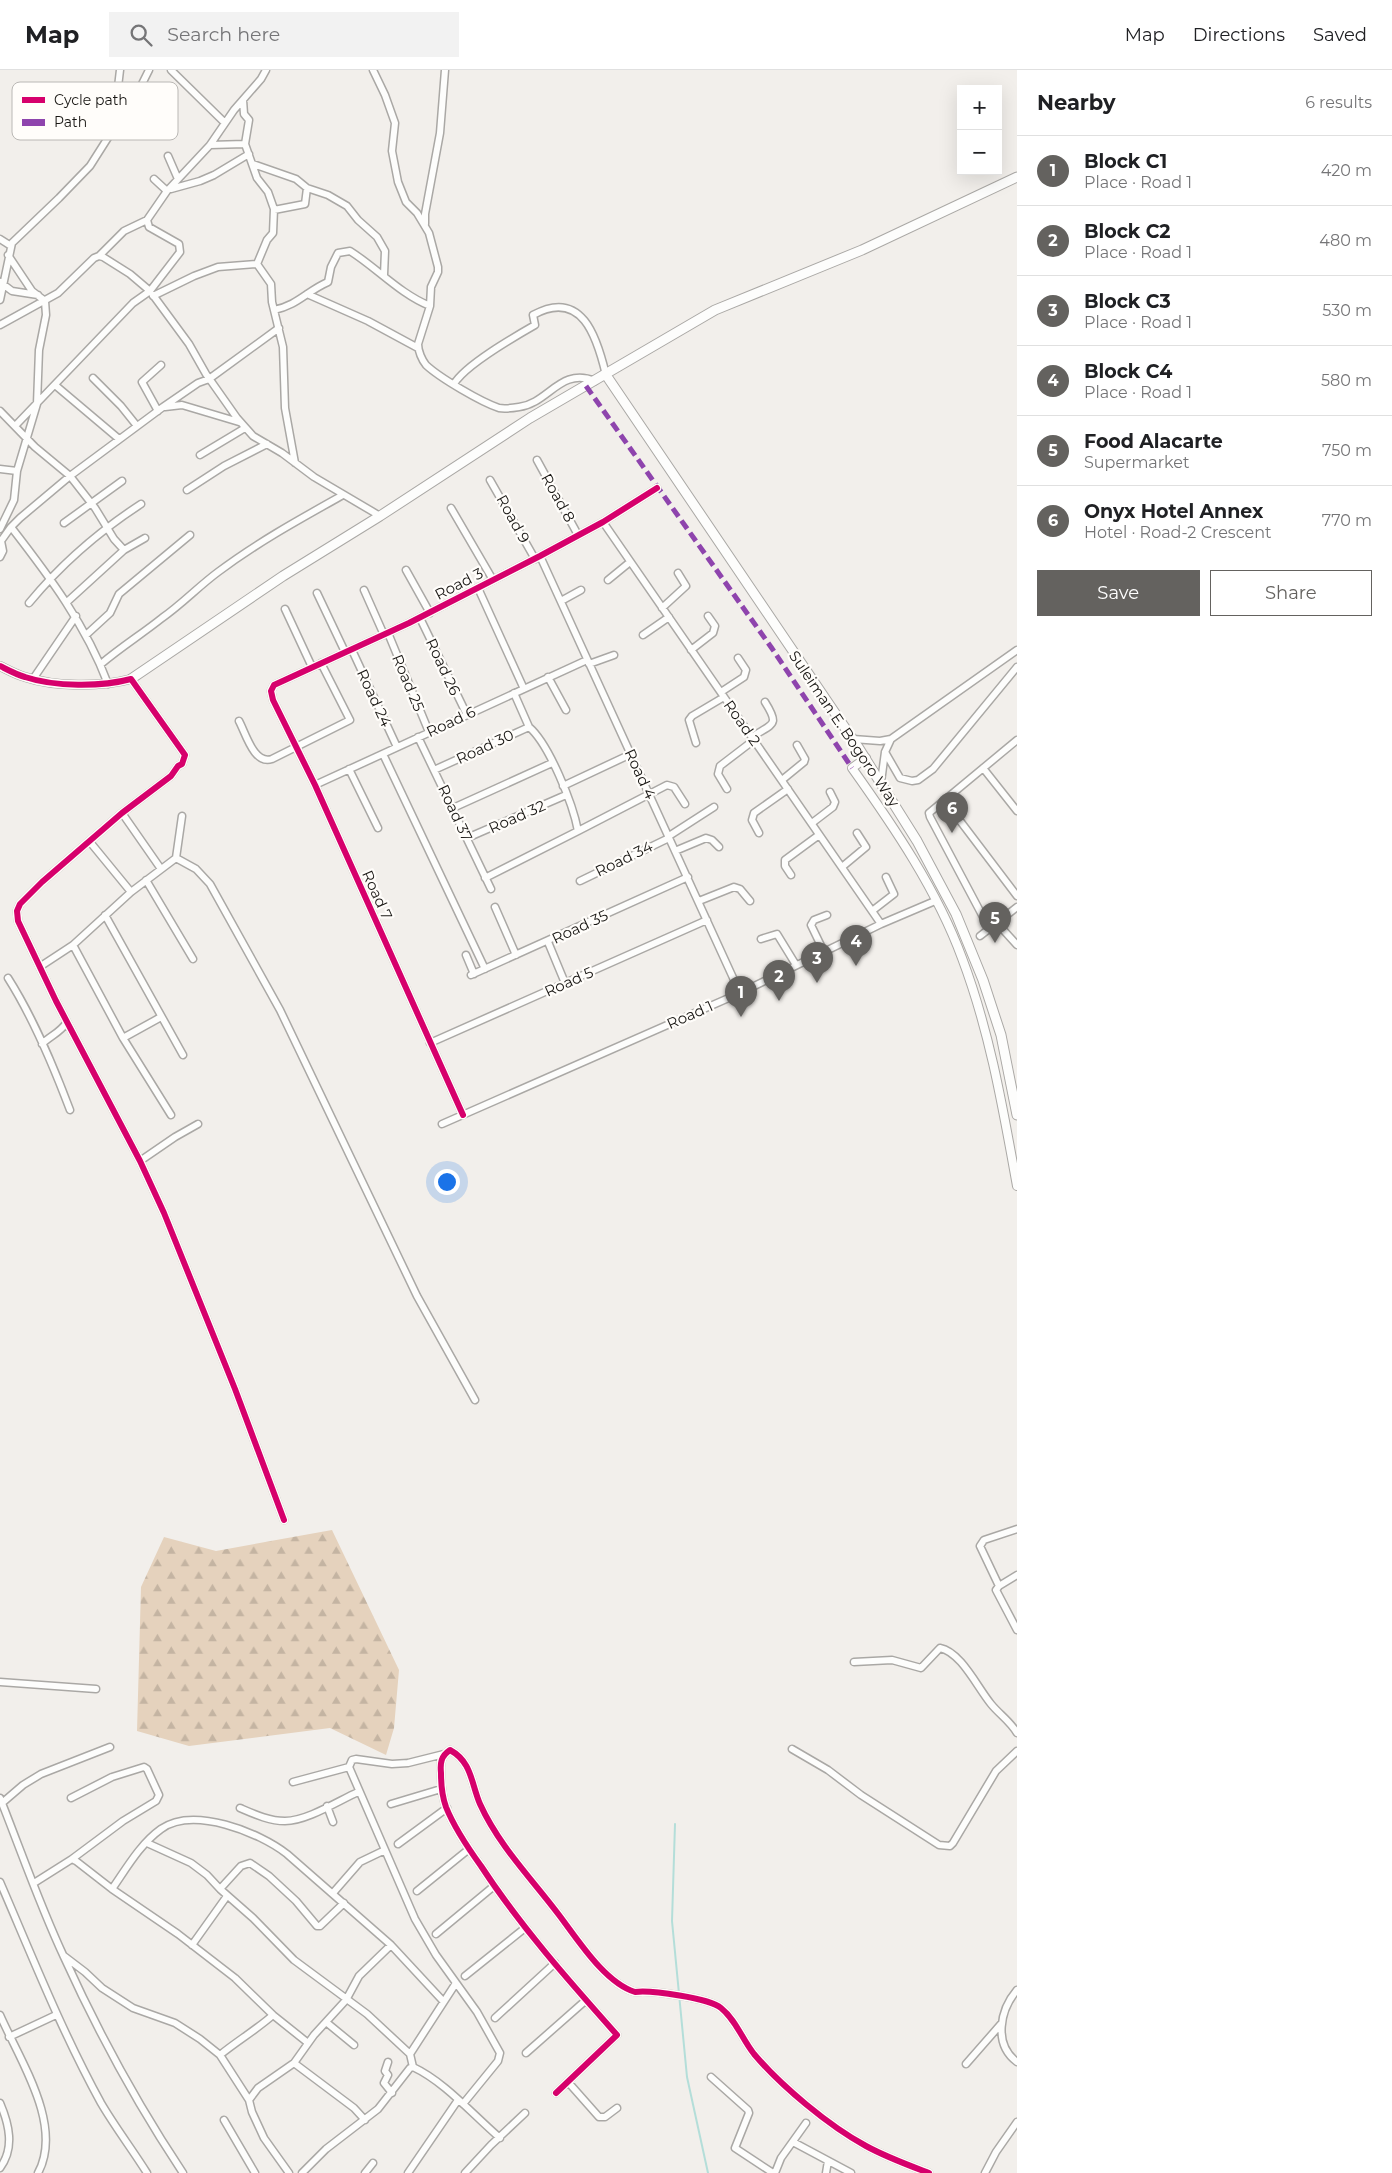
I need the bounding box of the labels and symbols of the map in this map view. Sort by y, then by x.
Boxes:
legend [12,82,178,140]
text: Cycle path [54,91,128,109]
text: Path [54,113,87,131]
street label: Road 8 [537,470,580,525]
street label: Road 9 [492,491,534,546]
street label: Road 3 [431,563,486,604]
street label: Road 26 [422,635,465,698]
street label: Suleiman E. Bogoro Way [785,647,904,811]
street label: Road 25 [388,651,429,714]
street label: Road 24 [353,666,396,730]
street label: Road 2 [720,696,765,749]
street label: Road 6 [423,702,479,741]
street label: Road 30 [453,725,517,768]
street label: Road 4 [621,746,660,802]
street label: Road 37 [434,781,477,844]
pin: 6 [936,792,968,833]
street label: Road 32 [485,796,548,837]
street label: Road 34 [592,836,656,881]
street label: Road 7 [358,867,397,923]
pin: 5 [979,902,1011,943]
street label: Road 35 [549,905,611,948]
pin: 4 [840,925,872,966]
pin: 3 [801,942,833,983]
pin: 2 [763,960,795,1001]
street label: Road 5 [541,962,596,1001]
pin: 1 [725,976,757,1017]
street label: Road 1 [664,996,716,1033]
your location [434,1169,460,1195]

